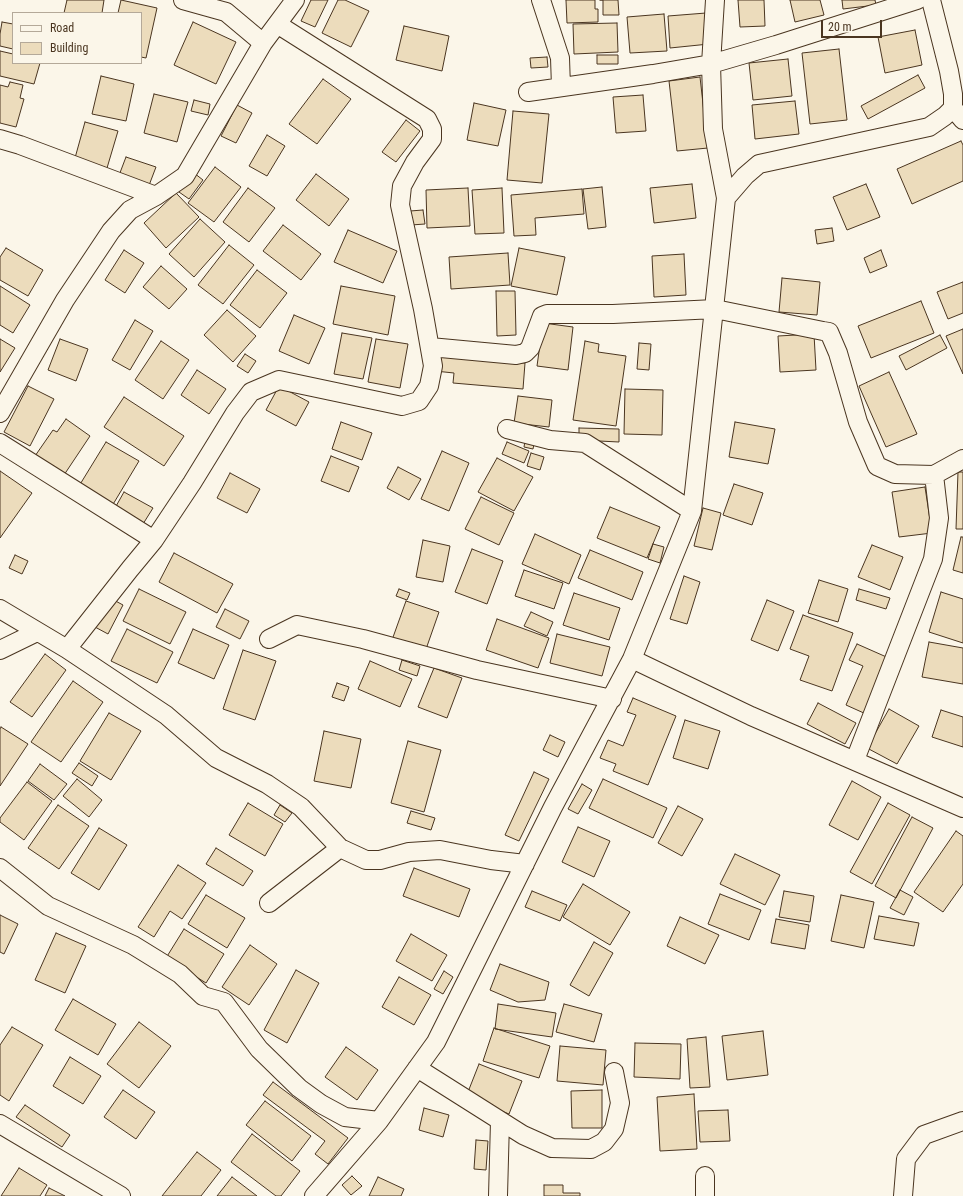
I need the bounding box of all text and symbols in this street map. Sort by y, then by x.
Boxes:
legend [12,12,142,64]
scale bar [823,12,884,38]
text: 20 m [828,20,852,34]
text: Road [50,21,74,35]
text: Building [50,41,88,55]

